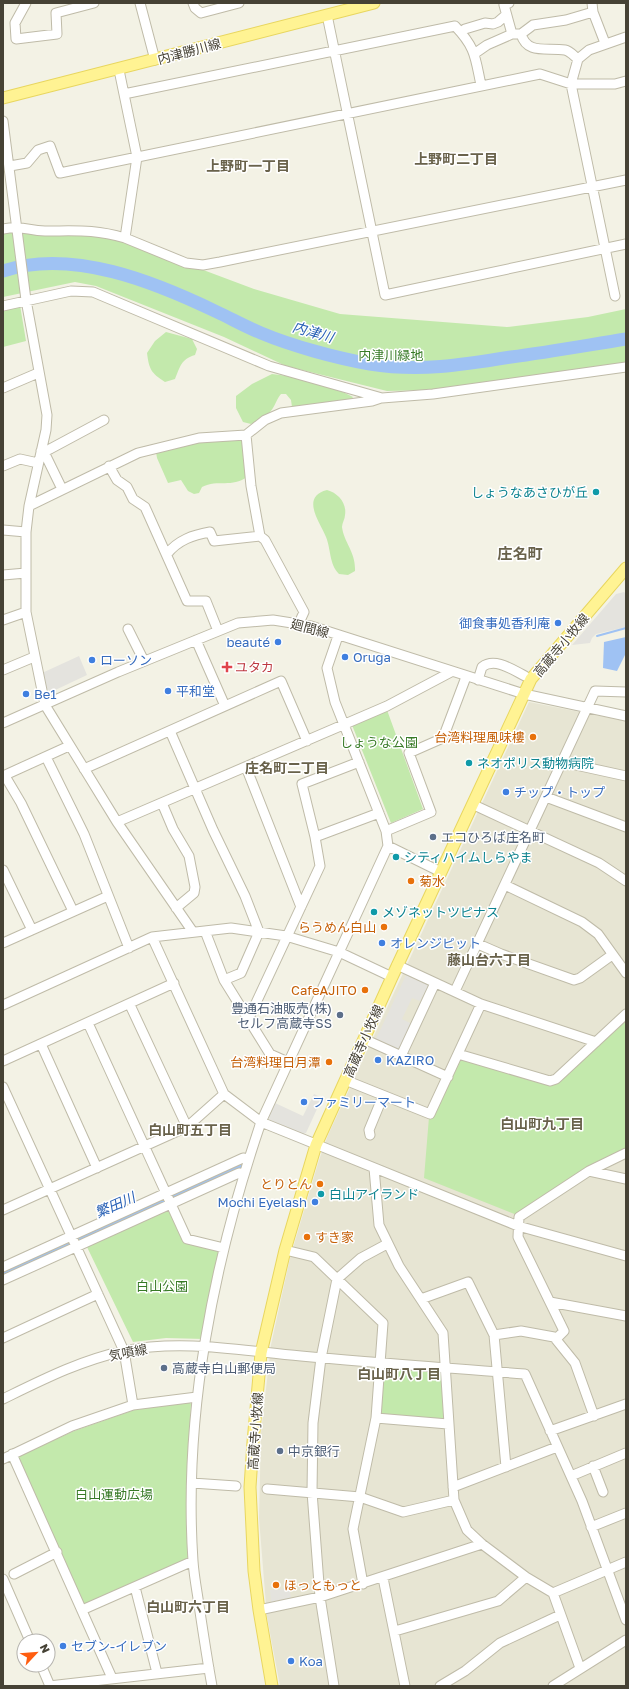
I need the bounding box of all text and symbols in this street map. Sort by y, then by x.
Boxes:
street label: 内津勝川線 [156,35,222,67]
district label: 上野町二丁目 [414,150,498,167]
district label: 上野町一丁目 [206,157,290,174]
water label: 内津川 [291,318,338,346]
park label: 内津川緑地 [358,347,424,363]
place label: しょうなあさひが丘 [471,484,588,500]
marker: しょうなあさひが丘 [591,487,601,497]
district label: 庄名町 [497,544,543,562]
street label: 高蔵寺小牧線 [530,610,592,680]
street label: 廻間線 [289,615,331,641]
place label: 御食事処香利庵 [459,615,550,631]
marker: 御食事処香利庵 [553,618,563,628]
place label: beauté [227,634,270,650]
marker: beauté [273,637,283,647]
place label: Oruga [353,649,391,665]
place label: ローソン [100,652,152,668]
marker: Oruga [340,652,350,662]
marker: ローソン [87,655,97,665]
place label: ユタカ [235,659,274,675]
marker: ユタカ [222,662,232,672]
place label: 平和堂 [176,683,215,699]
place label: Be1 [34,686,57,702]
marker: 平和堂 [163,686,173,696]
marker: Be1 [21,689,31,699]
place label: 台湾料理風味樓 [434,729,525,745]
marker: 台湾料理風味樓 [528,732,538,742]
park label: しょうな公園 [340,734,418,750]
place label: ネオポリス動物病院 [477,755,594,771]
marker: ネオポリス動物病院 [464,758,474,768]
district label: 庄名町二丁目 [245,759,329,776]
place label: チップ・トップ [514,784,605,800]
marker: チップ・トップ [501,787,511,797]
place label: エコひろば庄名町 [441,829,545,845]
marker: エコひろば庄名町 [428,832,438,842]
place label: シティハイムしらやま [404,849,533,865]
marker: シティハイムしらやま [391,852,401,862]
place label: 菊水 [419,873,445,889]
marker: 菊水 [406,876,416,886]
place label: メゾネットツピナス [382,904,499,920]
marker: メゾネットツピナス [369,907,379,917]
place label: らうめん白山 [298,919,376,935]
marker: らうめん白山 [379,922,389,932]
place label: オレンジピット [390,935,481,951]
marker: オレンジピット [377,938,387,948]
district label: 藤山台六丁目 [447,951,531,968]
place label: CafeAJITO [291,982,357,998]
marker: CafeAJITO [360,985,370,995]
place label: 豊通石油販売(株) セルフ高蔵寺SS [231,1000,332,1031]
street label: 高蔵寺小牧線 [340,1002,386,1080]
marker: 豊通石油販売(株) セルフ高蔵寺SS [335,1010,345,1020]
place label: KAZIRO [386,1052,434,1068]
place label: 台湾料理日月潭 [230,1054,321,1070]
marker: KAZIRO [373,1055,383,1065]
marker: 台湾料理日月潭 [324,1057,334,1067]
place label: ファミリーマート [312,1094,416,1110]
marker: ファミリーマート [299,1097,309,1107]
district label: 白山町九丁目 [500,1115,584,1132]
district label: 白山町五丁目 [148,1121,232,1138]
place label: とりとん [260,1176,312,1192]
marker: とりとん [315,1179,325,1189]
place label: 白山アイランド [329,1186,419,1202]
water label: 繁田川 [92,1187,139,1221]
marker: 白山アイランド [316,1189,326,1199]
place label: Mochi Eyelash [217,1194,307,1210]
marker: Mochi Eyelash [310,1197,320,1207]
place label: すき家 [315,1229,354,1245]
marker: すき家 [302,1232,312,1242]
park label: 白山公園 [136,1278,188,1294]
street label: 気噴線 [107,1340,149,1364]
place label: 高蔵寺白山郵便局 [172,1360,276,1376]
marker: 高蔵寺白山郵便局 [159,1363,169,1373]
district label: 白山町八丁目 [357,1365,441,1382]
street label: 高蔵寺小牧線 [244,1392,266,1470]
place label: 中京銀行 [288,1443,340,1459]
marker: 中京銀行 [275,1446,285,1456]
park label: 白山運動広場 [75,1486,153,1502]
place label: ほっともっと [284,1577,362,1593]
marker: ほっともっと [271,1580,281,1590]
district label: 白山町六丁目 [146,1598,230,1615]
north arrow [16,1633,56,1673]
place label: セブン-イレブン [71,1638,167,1654]
marker: セブン-イレブン [58,1641,68,1651]
text: N [38,1642,53,1655]
place label: Koa [299,1653,323,1669]
marker: Koa [286,1656,296,1666]

